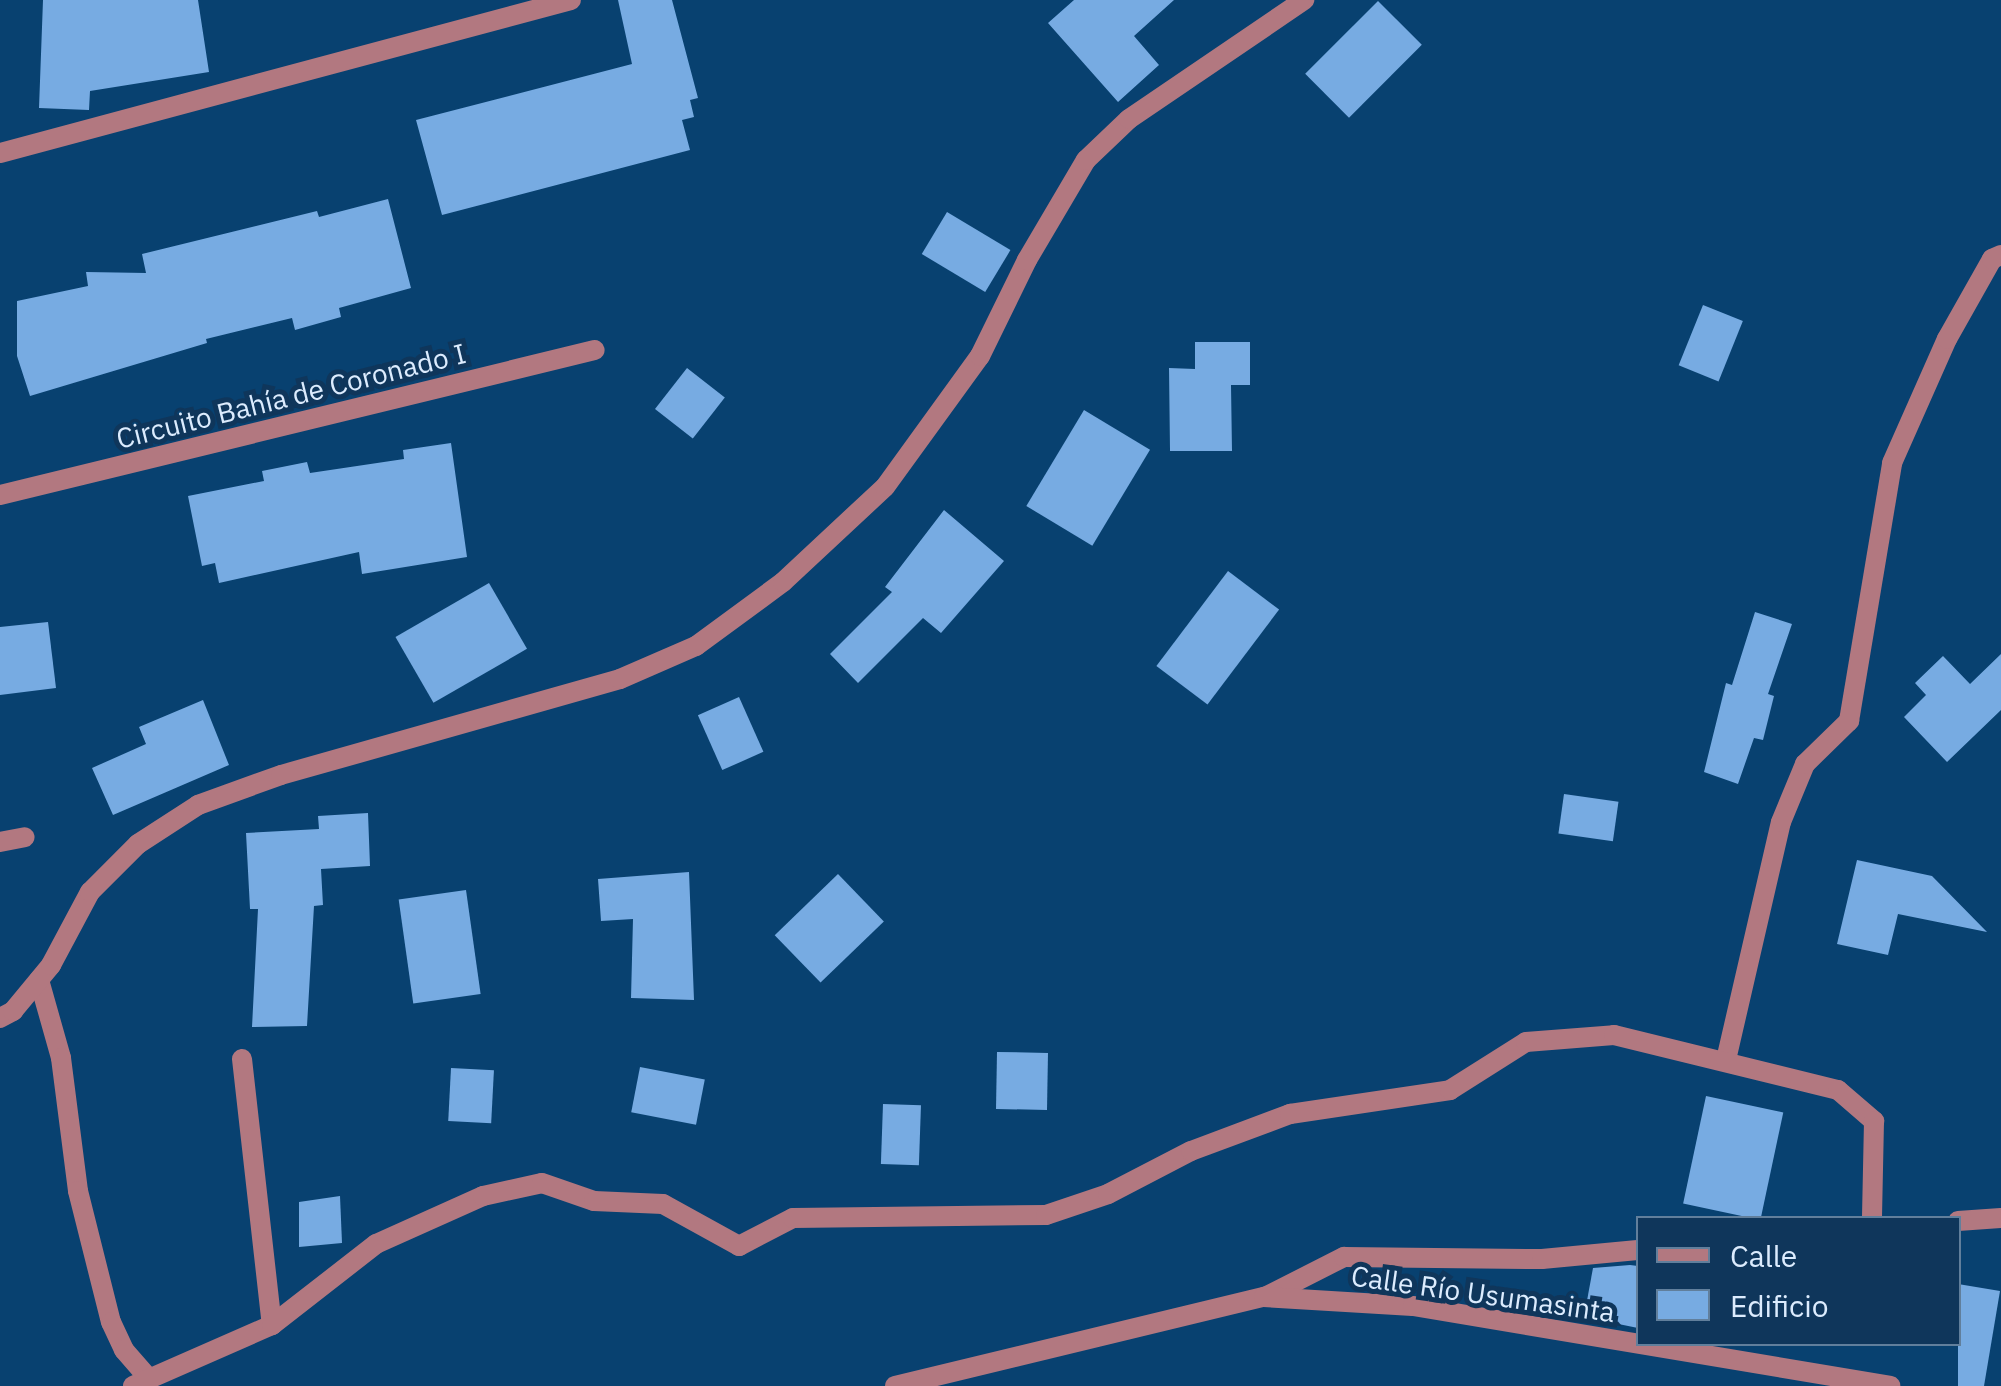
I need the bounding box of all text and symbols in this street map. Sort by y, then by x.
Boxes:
street label: Circuito Bahía de Coronado I [113,336,469,456]
legend [1636,1216,1961,1346]
text: Calle [1730,1236,1797,1275]
street label: Calle Río Usumasinta [1349,1259,1617,1329]
text: Edificio [1730,1286,1829,1325]

